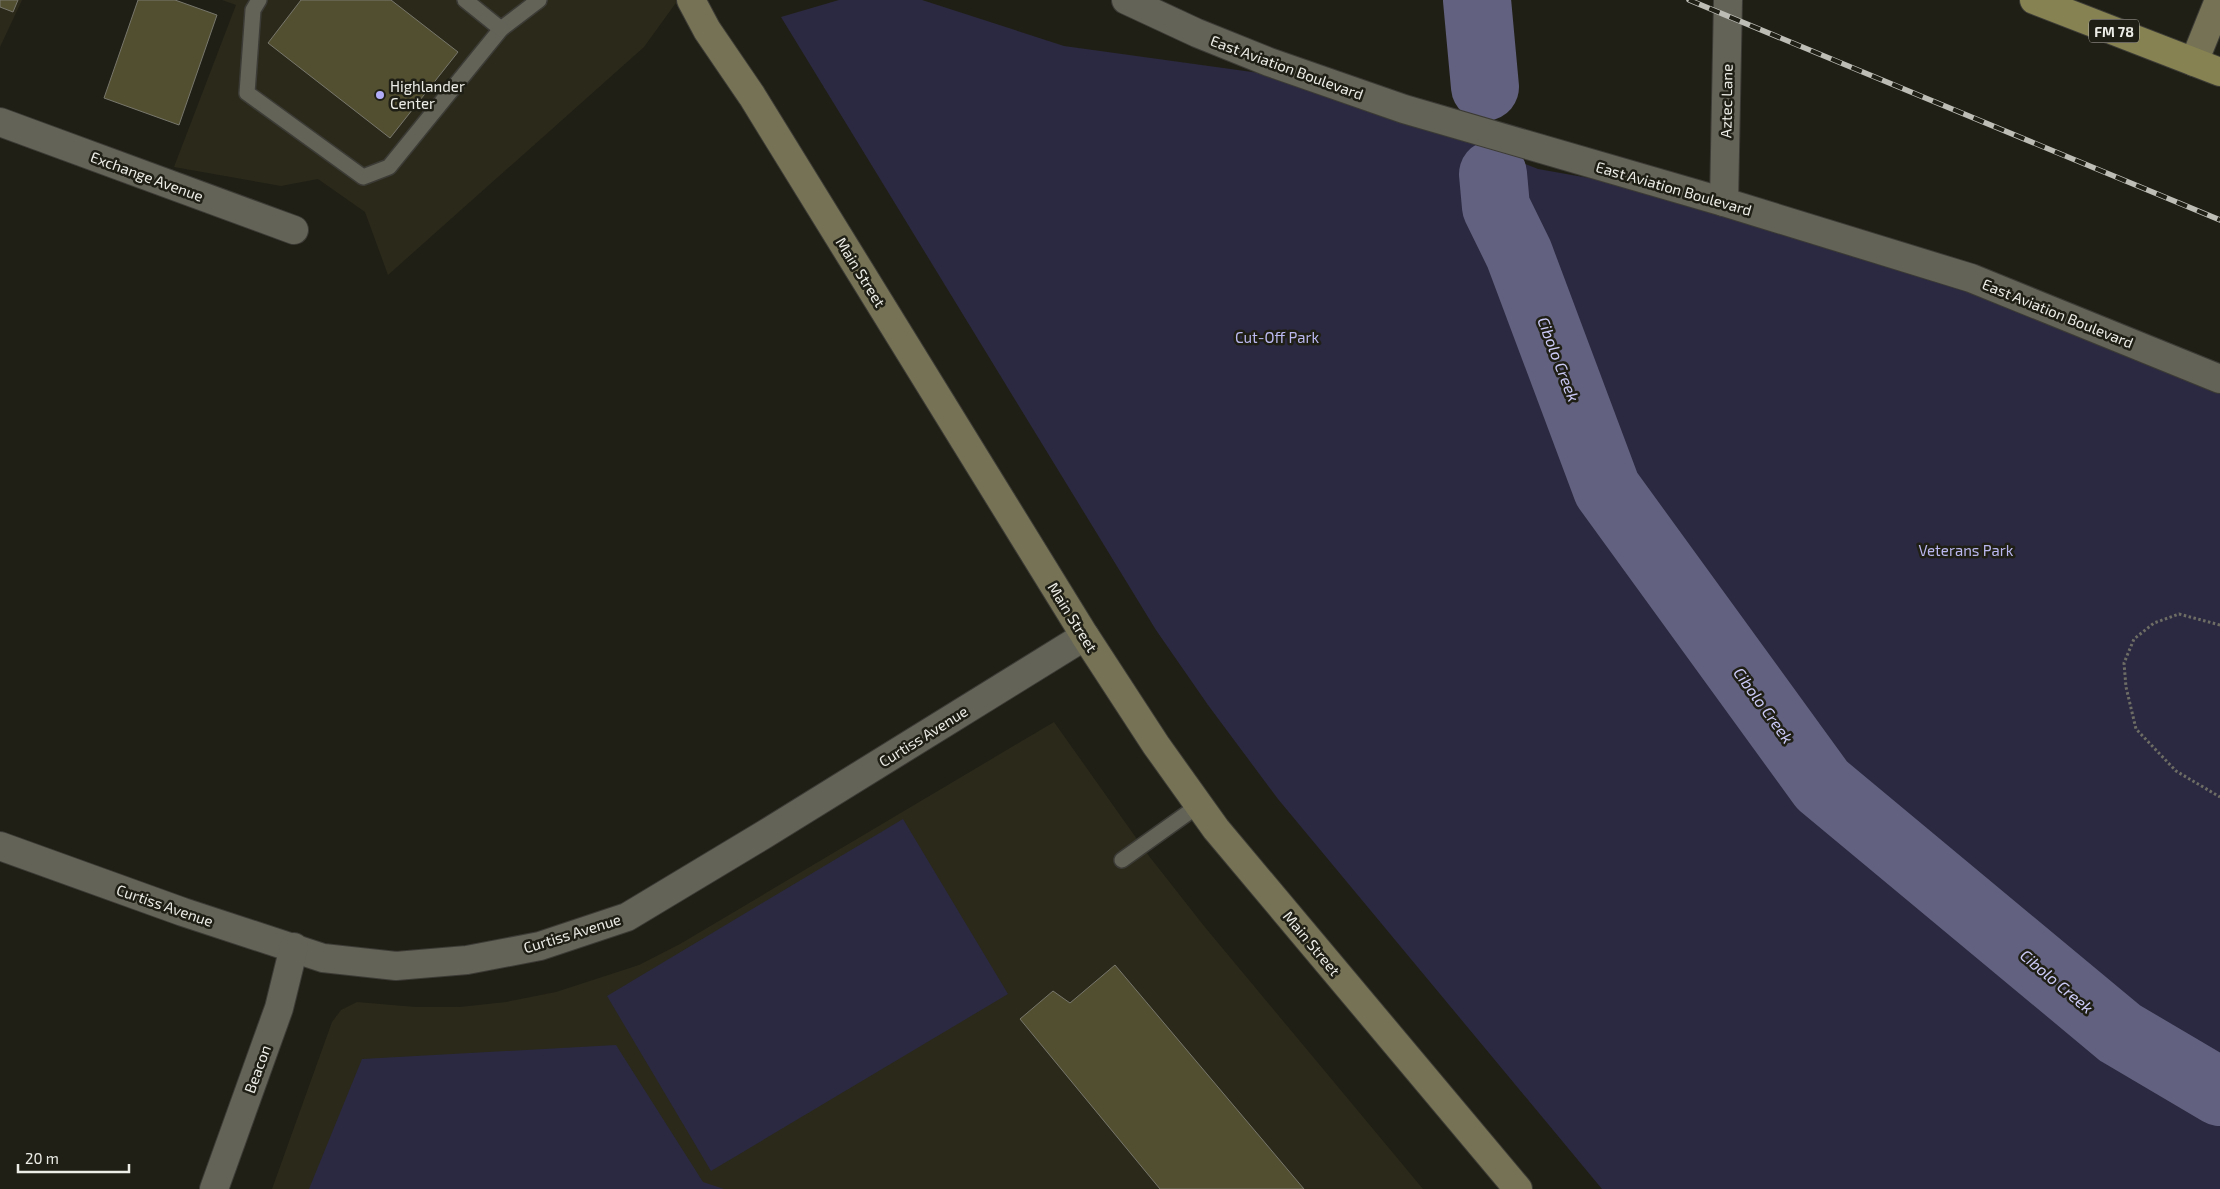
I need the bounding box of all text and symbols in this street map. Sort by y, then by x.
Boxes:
road number: FM 78 [2089,20,2139,42]
street label: East Aviation Boulevard [1208,31,1366,103]
street label: Aztec Lane [1716,64,1736,138]
place label: Highlander Center [390,77,465,112]
marker: Highlander Center [374,89,386,101]
street label: Exchange Avenue [88,147,206,205]
street label: East Aviation Boulevard [1594,157,1754,219]
street label: Main Street [832,234,890,310]
street label: East Aviation Boulevard [1980,274,2136,352]
water label: Cibolo Creek [1534,314,1584,404]
park label: Cut-Off Park [1235,328,1319,346]
park label: Veterans Park [1919,541,2014,559]
street label: Main Street [1044,579,1102,655]
water label: Cibolo Creek [1730,663,1798,747]
street label: Curtiss Avenue [875,702,971,770]
street label: Curtiss Avenue [114,880,216,930]
street label: Main Street [1280,907,1344,979]
street label: Curtiss Avenue [521,910,623,956]
water label: Cibolo Creek [2017,945,2097,1017]
street label: Beacon [240,1042,274,1096]
scale bar [18,1142,129,1174]
text: 20 m [25,1149,59,1167]

